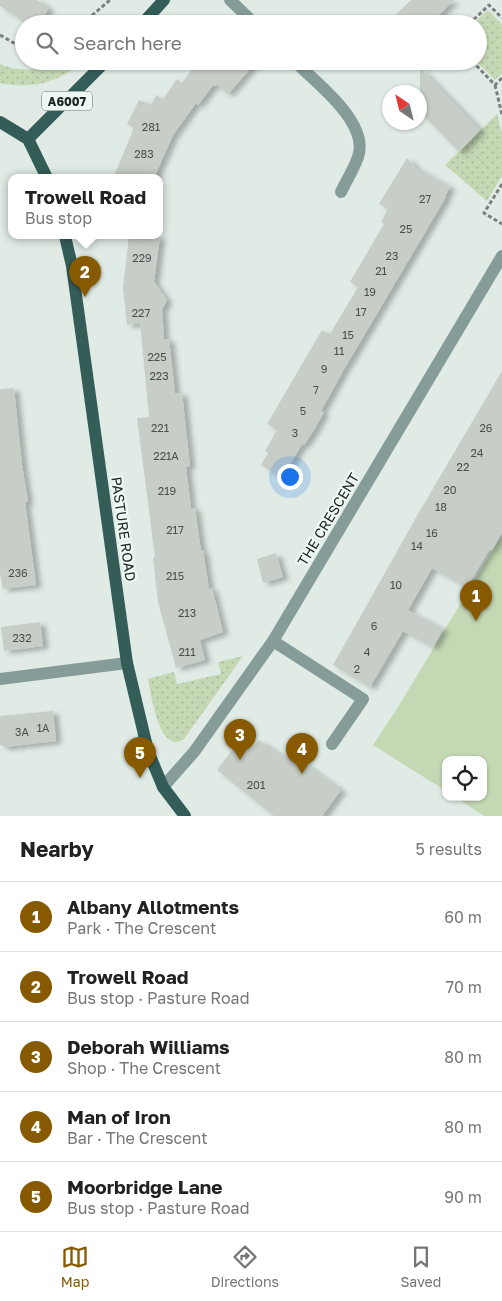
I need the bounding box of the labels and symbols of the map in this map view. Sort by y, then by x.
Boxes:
north arrow [382,85,427,130]
road number: A6007 [42,92,92,110]
house number: 281 [142,120,160,133]
house number: 283 [134,147,154,160]
house number: 27 [419,192,431,205]
house number: 25 [400,222,412,235]
house number: 23 [386,249,398,262]
house number: 229 [132,251,152,264]
pin: 2 [69,256,101,297]
house number: 21 [375,264,387,277]
house number: 19 [364,285,376,298]
house number: 17 [355,305,367,318]
house number: 227 [132,306,150,319]
house number: 15 [342,328,354,341]
house number: 11 [334,344,344,357]
house number: 225 [147,350,167,363]
house number: 9 [321,362,327,375]
house number: 223 [149,369,169,382]
house number: 7 [313,383,319,396]
house number: 5 [300,404,306,417]
house number: 221 [151,421,169,434]
house number: 26 [479,421,493,434]
house number: 3 [292,426,298,439]
house number: 24 [470,446,484,459]
house number: 221A [153,449,179,462]
house number: 22 [457,460,469,473]
your location [277,464,303,490]
street label: THE CRESCENT [294,469,363,568]
street label: PASTURE ROAD [108,476,140,582]
house number: 20 [443,483,457,496]
house number: 219 [158,484,176,497]
house number: 18 [435,500,447,513]
house number: 217 [166,523,184,536]
house number: 16 [426,526,438,539]
house number: 14 [411,539,423,552]
house number: 236 [8,566,28,579]
house number: 215 [166,569,184,582]
house number: 10 [390,578,402,591]
pin: 1 [460,580,492,621]
house number: 213 [178,606,196,619]
house number: 6 [371,619,378,632]
house number: 232 [12,631,32,644]
house number: 211 [178,645,196,658]
house number: 4 [364,645,371,658]
house number: 2 [354,662,360,675]
pin: 3 [224,719,256,760]
house number: 1A [37,721,50,734]
house number: 3A [15,725,30,738]
pin: 4 [286,733,318,774]
pin: 5 [124,737,156,778]
house number: 201 [247,778,265,791]

